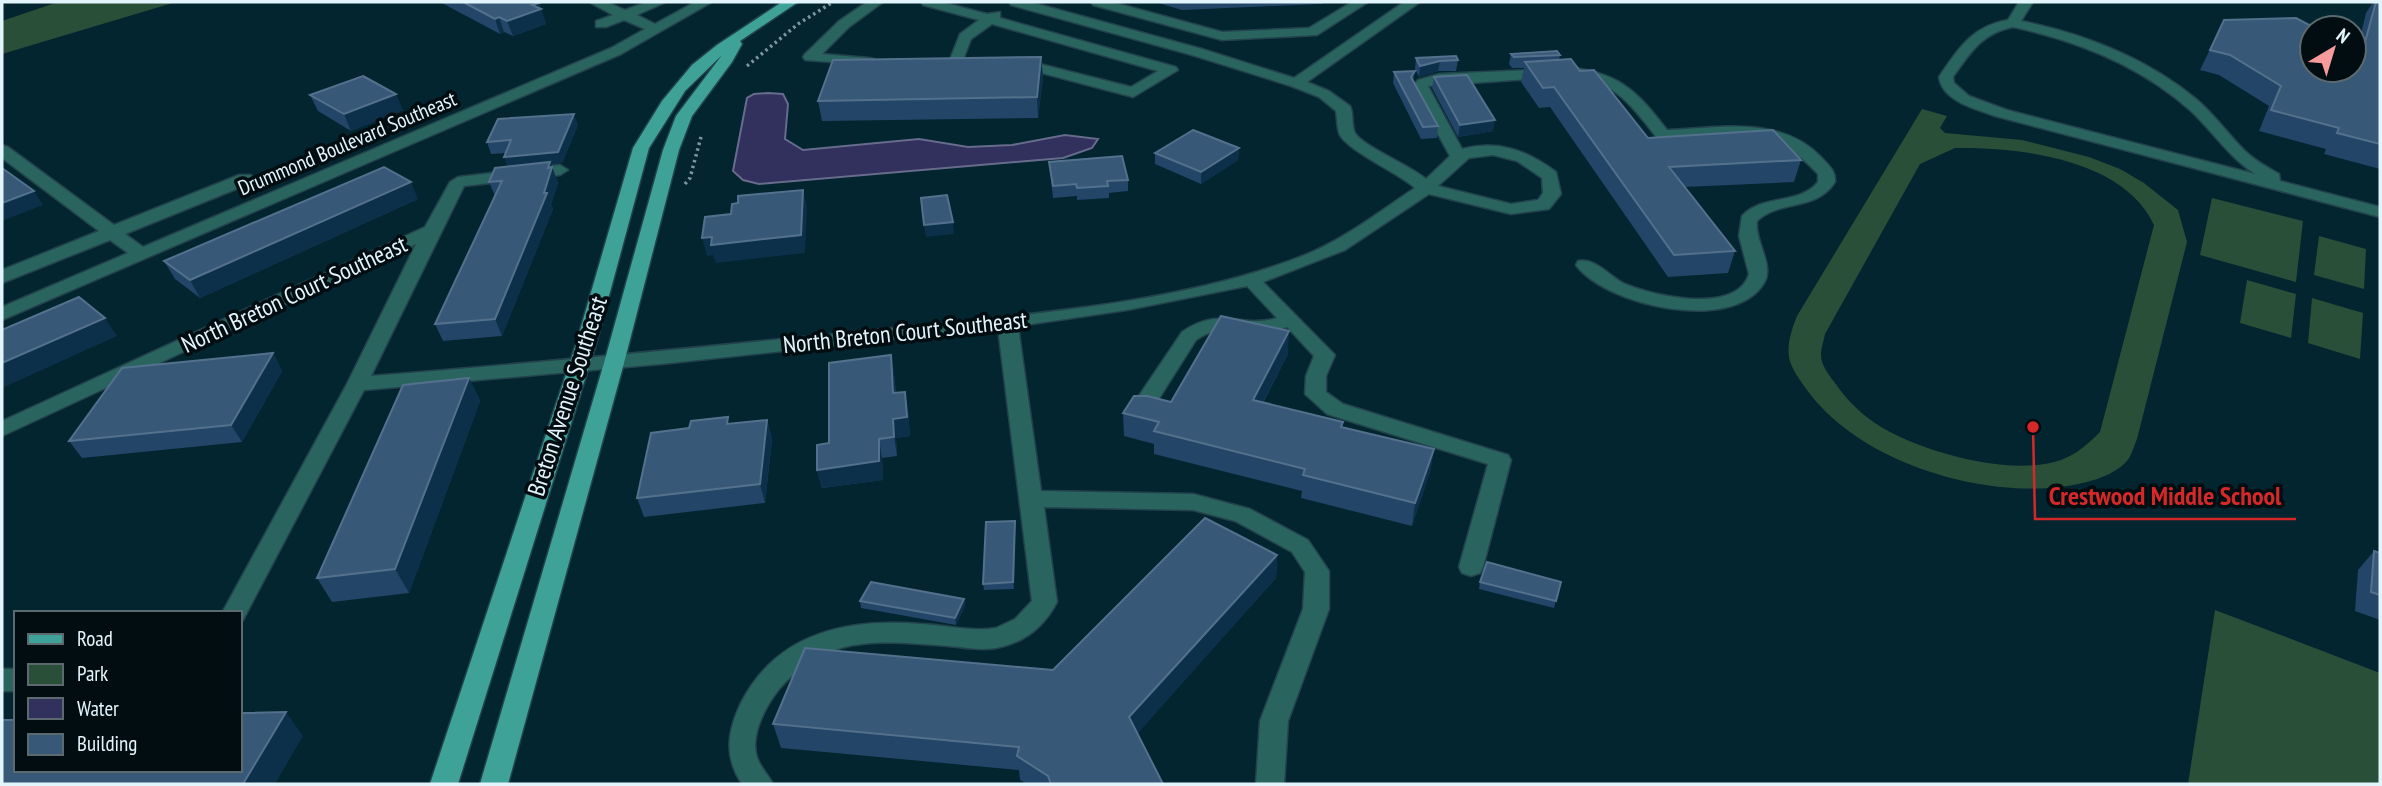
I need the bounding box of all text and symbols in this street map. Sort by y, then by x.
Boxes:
north arrow [2298,14,2368,84]
text: N [2332,23,2355,48]
street label: Drummond Boulevard Southeast [234,85,460,201]
street label: North Breton Court Southeast [176,228,412,360]
street label: Breton Avenue Southeast [520,292,614,500]
street label: North Breton Court Southeast [781,304,1029,360]
callout: Crestwood Middle School [2035,472,2296,519]
text: Crestwood Middle School [2049,479,2282,512]
legend [14,611,242,772]
text: Road [77,625,113,652]
text: Park [77,660,108,687]
text: Water [77,695,119,722]
text: Building [77,730,137,757]

